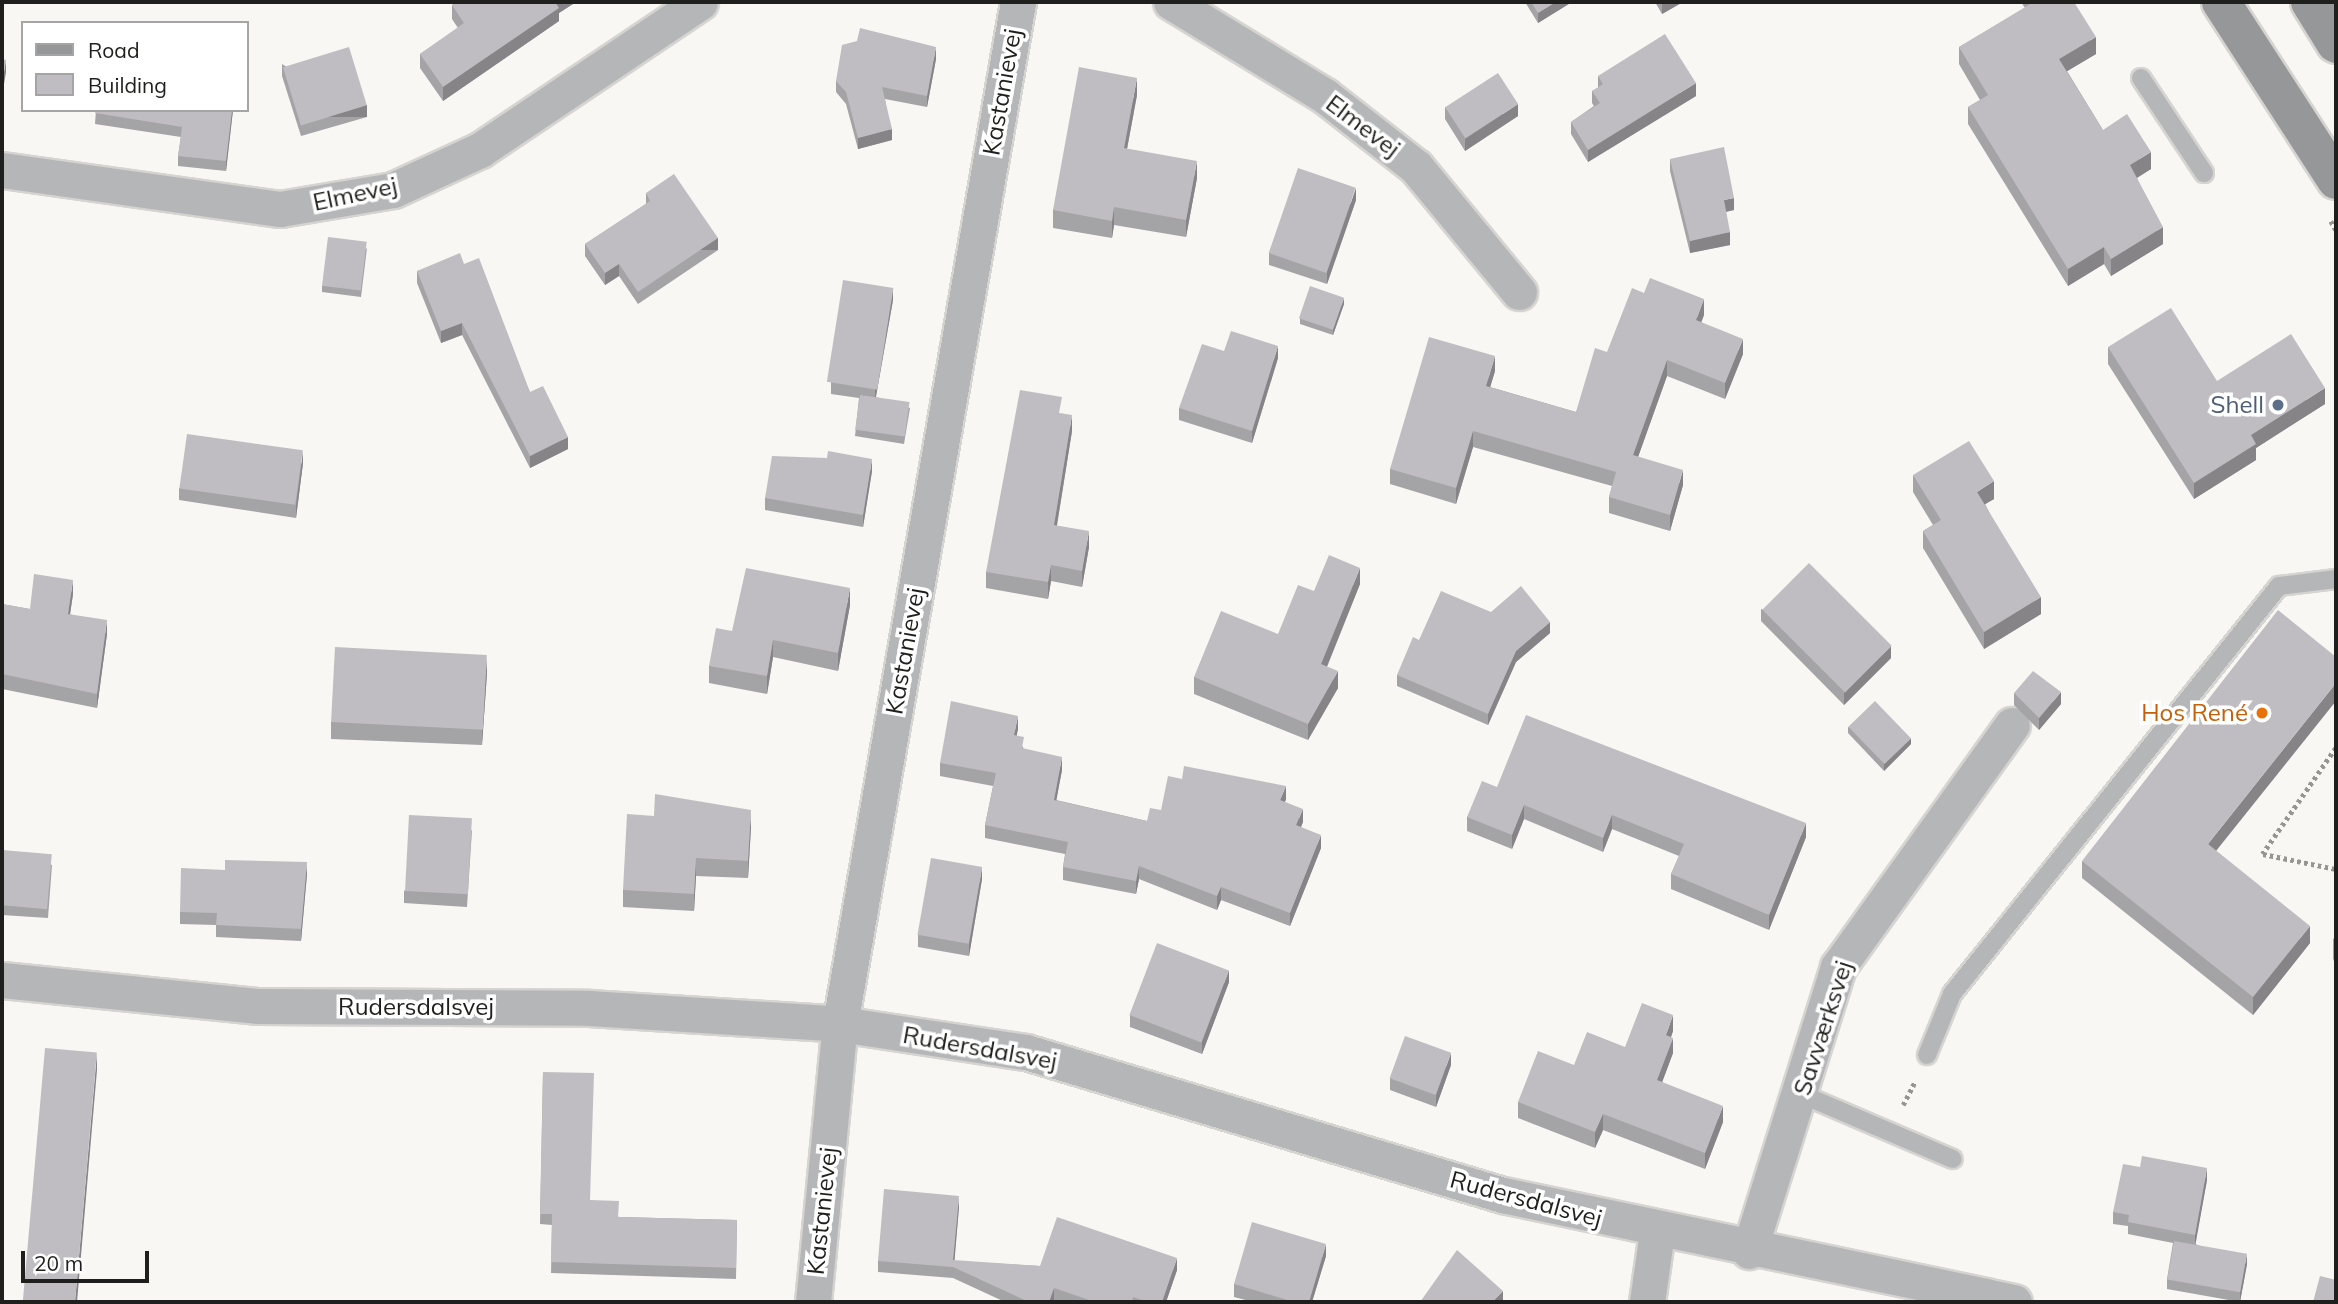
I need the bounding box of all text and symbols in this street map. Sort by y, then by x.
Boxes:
legend [21,21,248,112]
street label: Kastanievej [977,26,1027,158]
text: Road [88,37,139,63]
text: Building [88,72,167,98]
street label: Elmevej [1320,89,1406,163]
street label: Elmevej [310,171,400,217]
place label: Shell [2211,391,2264,419]
marker: Shell [2270,397,2286,413]
street label: Kastanievej [880,585,930,717]
place label: Hos René [2141,699,2248,727]
marker: Hos René [2254,705,2270,721]
street label: Savværksvej [1788,957,1858,1099]
street label: Rudersdalsvej [338,993,494,1021]
street label: Rudersdalsvej [901,1020,1059,1076]
street label: Kastanievej [801,1146,843,1276]
street label: Rudersdalsvej [1447,1165,1605,1233]
scale bar [24,1238,152,1282]
text: 20 m [34,1250,83,1276]

